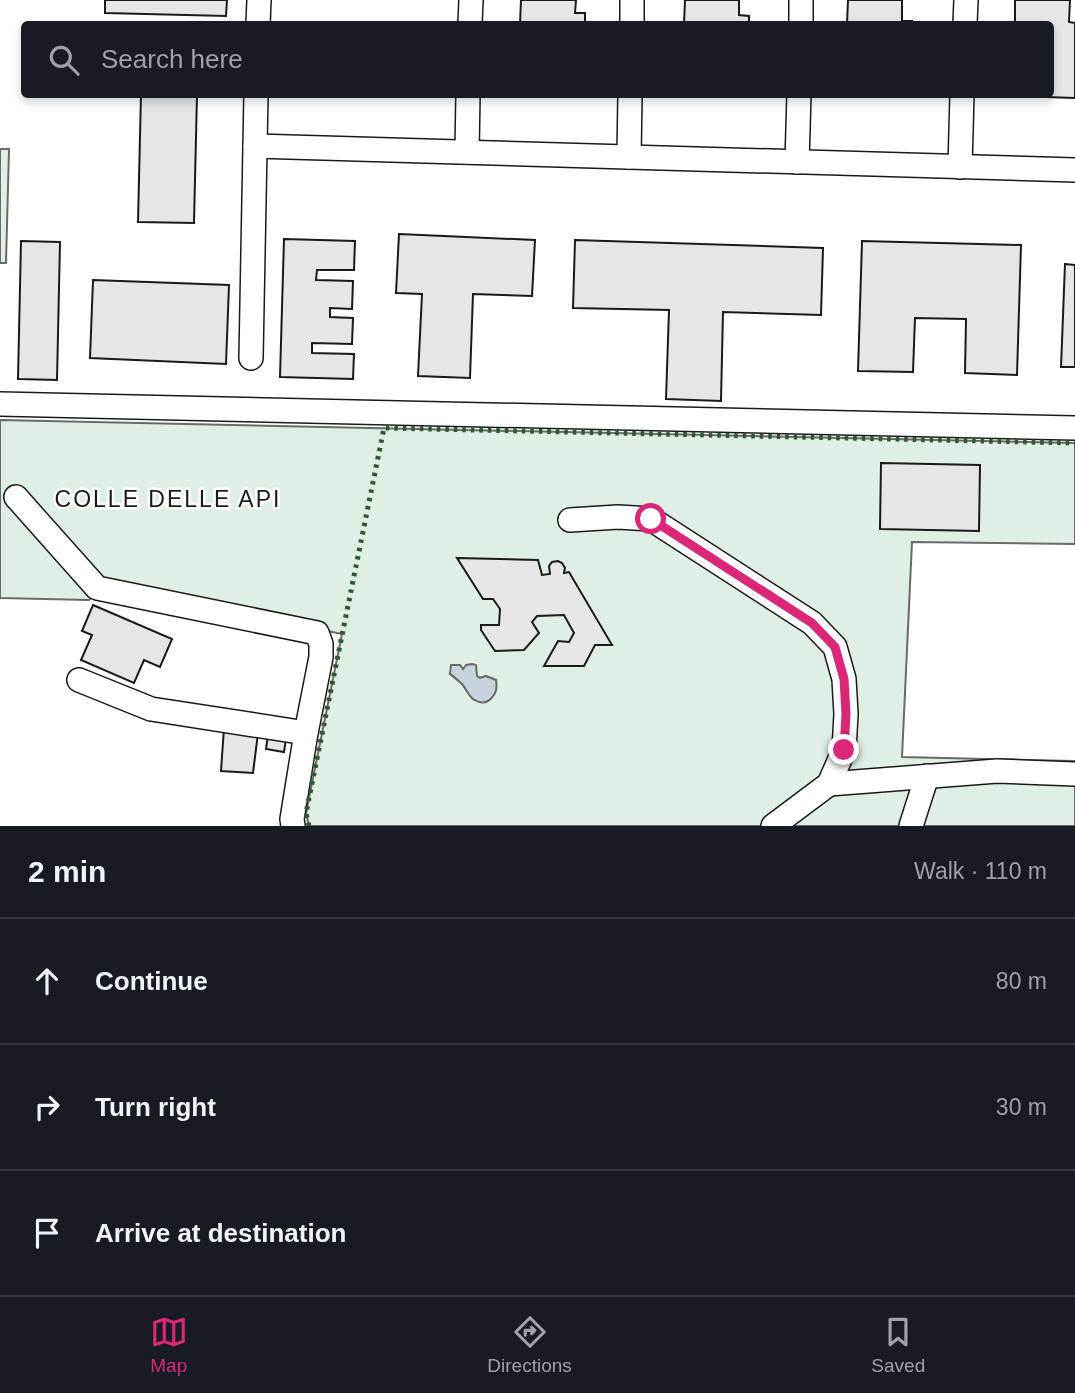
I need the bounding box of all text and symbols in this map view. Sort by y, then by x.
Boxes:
search box [21,21,1054,98]
icon: search [45,41,83,79]
text: Search here [101,44,243,74]
district label: COLLE DELLE API [55,486,281,512]
route start [635,503,666,534]
route end [828,734,859,765]
text: 2 min [28,855,106,888]
text: Walk · 110 m [914,858,1047,884]
icon: ahead [28,962,66,1000]
text: Continue [95,966,208,996]
text: 80 m [996,968,1047,994]
icon: right [28,1088,66,1126]
text: Turn right [95,1092,216,1122]
text: 30 m [996,1094,1047,1120]
icon: arrive [28,1214,66,1252]
text: Arrive at destination [95,1218,346,1248]
tab: Map [150,1313,188,1377]
tab: Directions [487,1313,572,1377]
tab: Saved [871,1313,925,1377]

